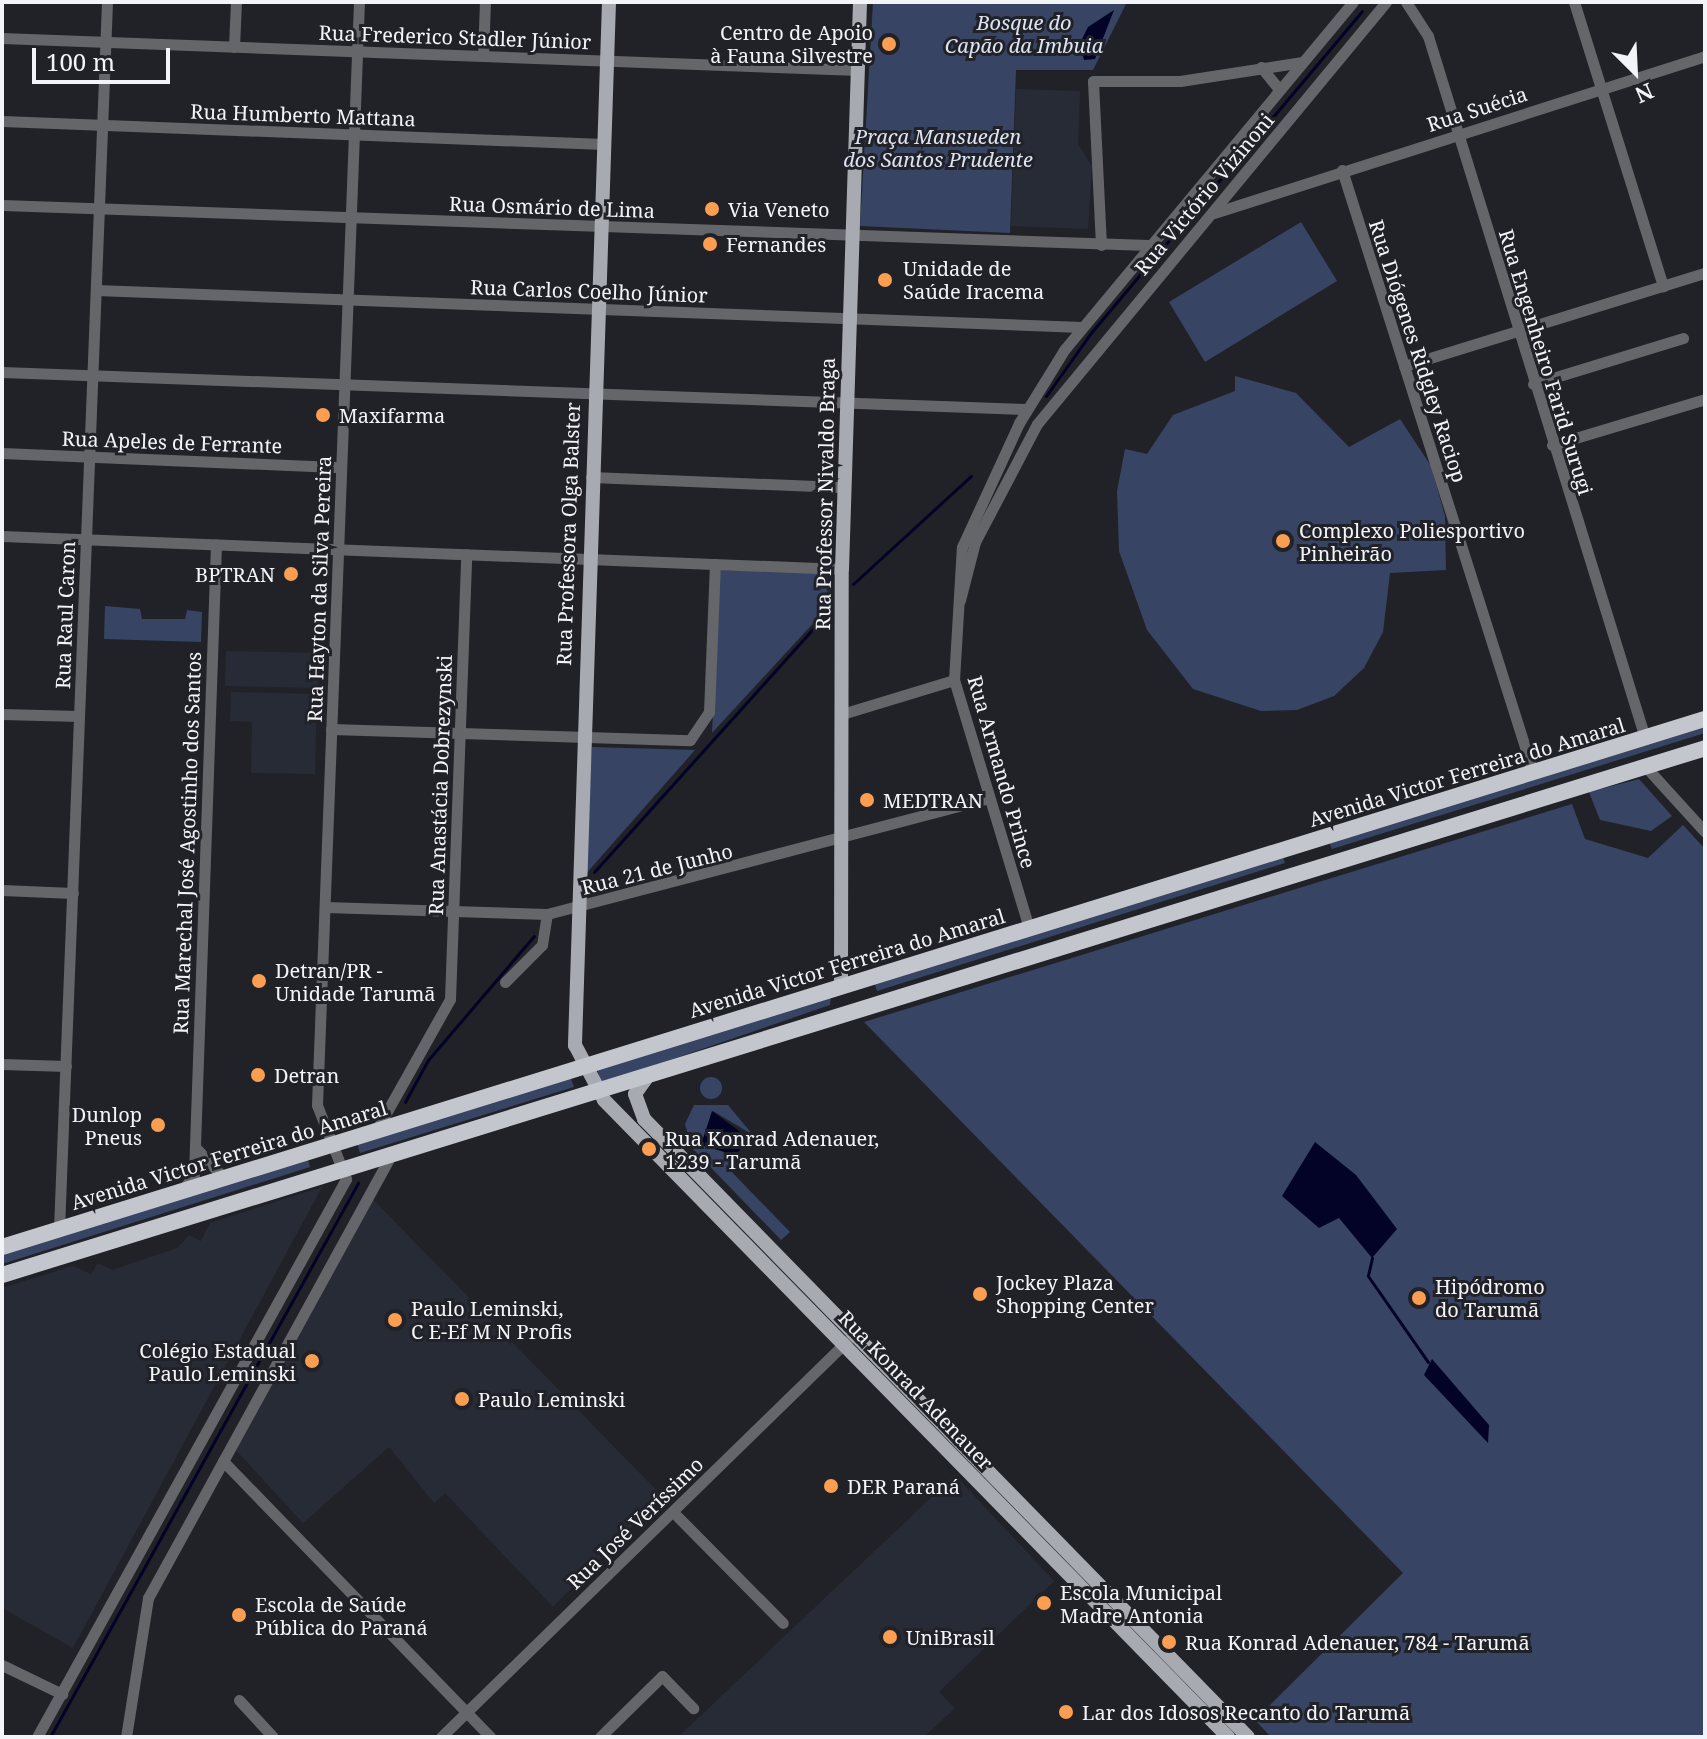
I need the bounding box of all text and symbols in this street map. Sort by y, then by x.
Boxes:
park label: Bosque do Capão da Imbuia [945,11,1103,58]
street label: Rua Frederico Stadler Júnior [318,20,592,54]
place label: Centro de Apoio à Fauna Silvestre [710,20,873,67]
scale bar [36,32,174,82]
north arrow [1595,32,1675,112]
marker: Centro de Apoio à Fauna Silvestre [880,35,898,53]
text: 100 m [46,45,115,78]
text: N [1631,77,1659,111]
street label: Rua Suécia [1424,82,1530,136]
street label: Rua Humberto Mattana [190,99,416,131]
street label: Rua Victório Vizinoni [1129,108,1279,280]
park label: Praça Mansueden dos Santos Prudente [843,125,1033,172]
street label: Rua Osmário de Lima [449,191,655,223]
place label: Via Veneto [728,197,830,221]
marker: Via Veneto [703,200,721,218]
street label: Rua Diógenes Ridgley Raciop [1364,217,1472,485]
street label: Rua Engenheiro Farid Surugi [1494,226,1598,498]
place label: Fernandes [726,232,826,256]
marker: Fernandes [701,235,719,253]
place label: Unidade de Saúde Iracema [903,256,1044,303]
marker: Unidade de Saúde Iracema [874,269,896,291]
street label: Rua Carlos Coelho Júnior [470,275,708,307]
street label: Rua Professor Nivaldo Braga [811,357,839,631]
street label: Rua Professora Olga Balster [551,402,585,666]
place label: Maxifarma [339,403,445,427]
marker: Maxifarma [314,406,332,424]
street label: Rua Apeles de Ferrante [61,426,283,458]
street label: Rua Hayton da Silva Pereira [302,455,336,723]
place label: Complexo Poliesportivo Pinheirão [1299,518,1525,565]
marker: Complexo Poliesportivo Pinheirão [1274,532,1292,550]
street label: Rua Raul Caron [50,541,80,689]
place label: BPTRAN [195,562,275,586]
marker: BPTRAN [282,565,300,583]
street label: Rua Marechal José Agostinho dos Santos [168,651,206,1035]
street label: Rua Anastácia Dobrezynski [423,654,457,916]
street label: Rua Armando Prince [963,673,1041,871]
street label: Avenida Victor Ferreira do Amaral [1306,712,1628,832]
place label: MEDTRAN [883,788,983,812]
marker: MEDTRAN [858,791,876,809]
street label: Rua 21 de Junho [579,839,735,899]
street label: Avenida Victor Ferreira do Amaral [686,903,1008,1023]
place label: Detran/PR - Unidade Tarumã [275,958,436,1005]
marker: Detran/PR - Unidade Tarumã [250,972,268,990]
place label: Detran [274,1063,339,1087]
marker: Detran [249,1066,267,1084]
street label: Avenida Victor Ferreira do Amaral [68,1095,390,1215]
place label: Dunlop Pneus [72,1102,142,1149]
marker: Dunlop Pneus [149,1116,167,1134]
place label: Rua Konrad Adenauer, 1239 - Tarumã [665,1126,879,1173]
marker: Rua Konrad Adenauer, 1239 - Tarumã [640,1140,658,1158]
place label: Jockey Plaza Shopping Center [996,1270,1154,1317]
place label: Hipódromo do Tarumã [1435,1274,1545,1321]
marker: Jockey Plaza Shopping Center [971,1285,989,1303]
marker: Hipódromo do Tarumã [1410,1289,1428,1307]
place label: Paulo Leminski, C E-Ef M N Profis [411,1296,572,1343]
street label: Rua Konrad Adenauer [834,1306,998,1474]
marker: Paulo Leminski, C E-Ef M N Profis [386,1311,404,1329]
place label: Colégio Estadual Paulo Leminski [139,1338,296,1385]
marker: Colégio Estadual Paulo Leminski [303,1352,321,1370]
place label: Paulo Leminski [478,1387,625,1411]
marker: Paulo Leminski [453,1390,471,1408]
street label: Rua José Veríssimo [562,1452,708,1594]
place label: DER Paraná [847,1474,960,1498]
marker: DER Paraná [822,1477,840,1495]
place label: Escola Municipal Madre Antonia [1060,1580,1222,1627]
place label: Escola de Saúde Pública do Paraná [255,1592,428,1639]
marker: Escola Municipal Madre Antonia [1035,1594,1053,1612]
marker: Escola de Saúde Pública do Paraná [230,1606,248,1624]
place label: UniBrasil [906,1625,995,1649]
marker: UniBrasil [881,1628,899,1646]
place label: Rua Konrad Adenauer, 784 - Tarumã [1185,1630,1530,1654]
marker: Rua Konrad Adenauer, 784 - Tarumã [1160,1633,1178,1651]
place label: Lar dos Idosos Recanto do Tarumã [1082,1700,1410,1724]
marker: Lar dos Idosos Recanto do Tarumã [1057,1703,1075,1721]

